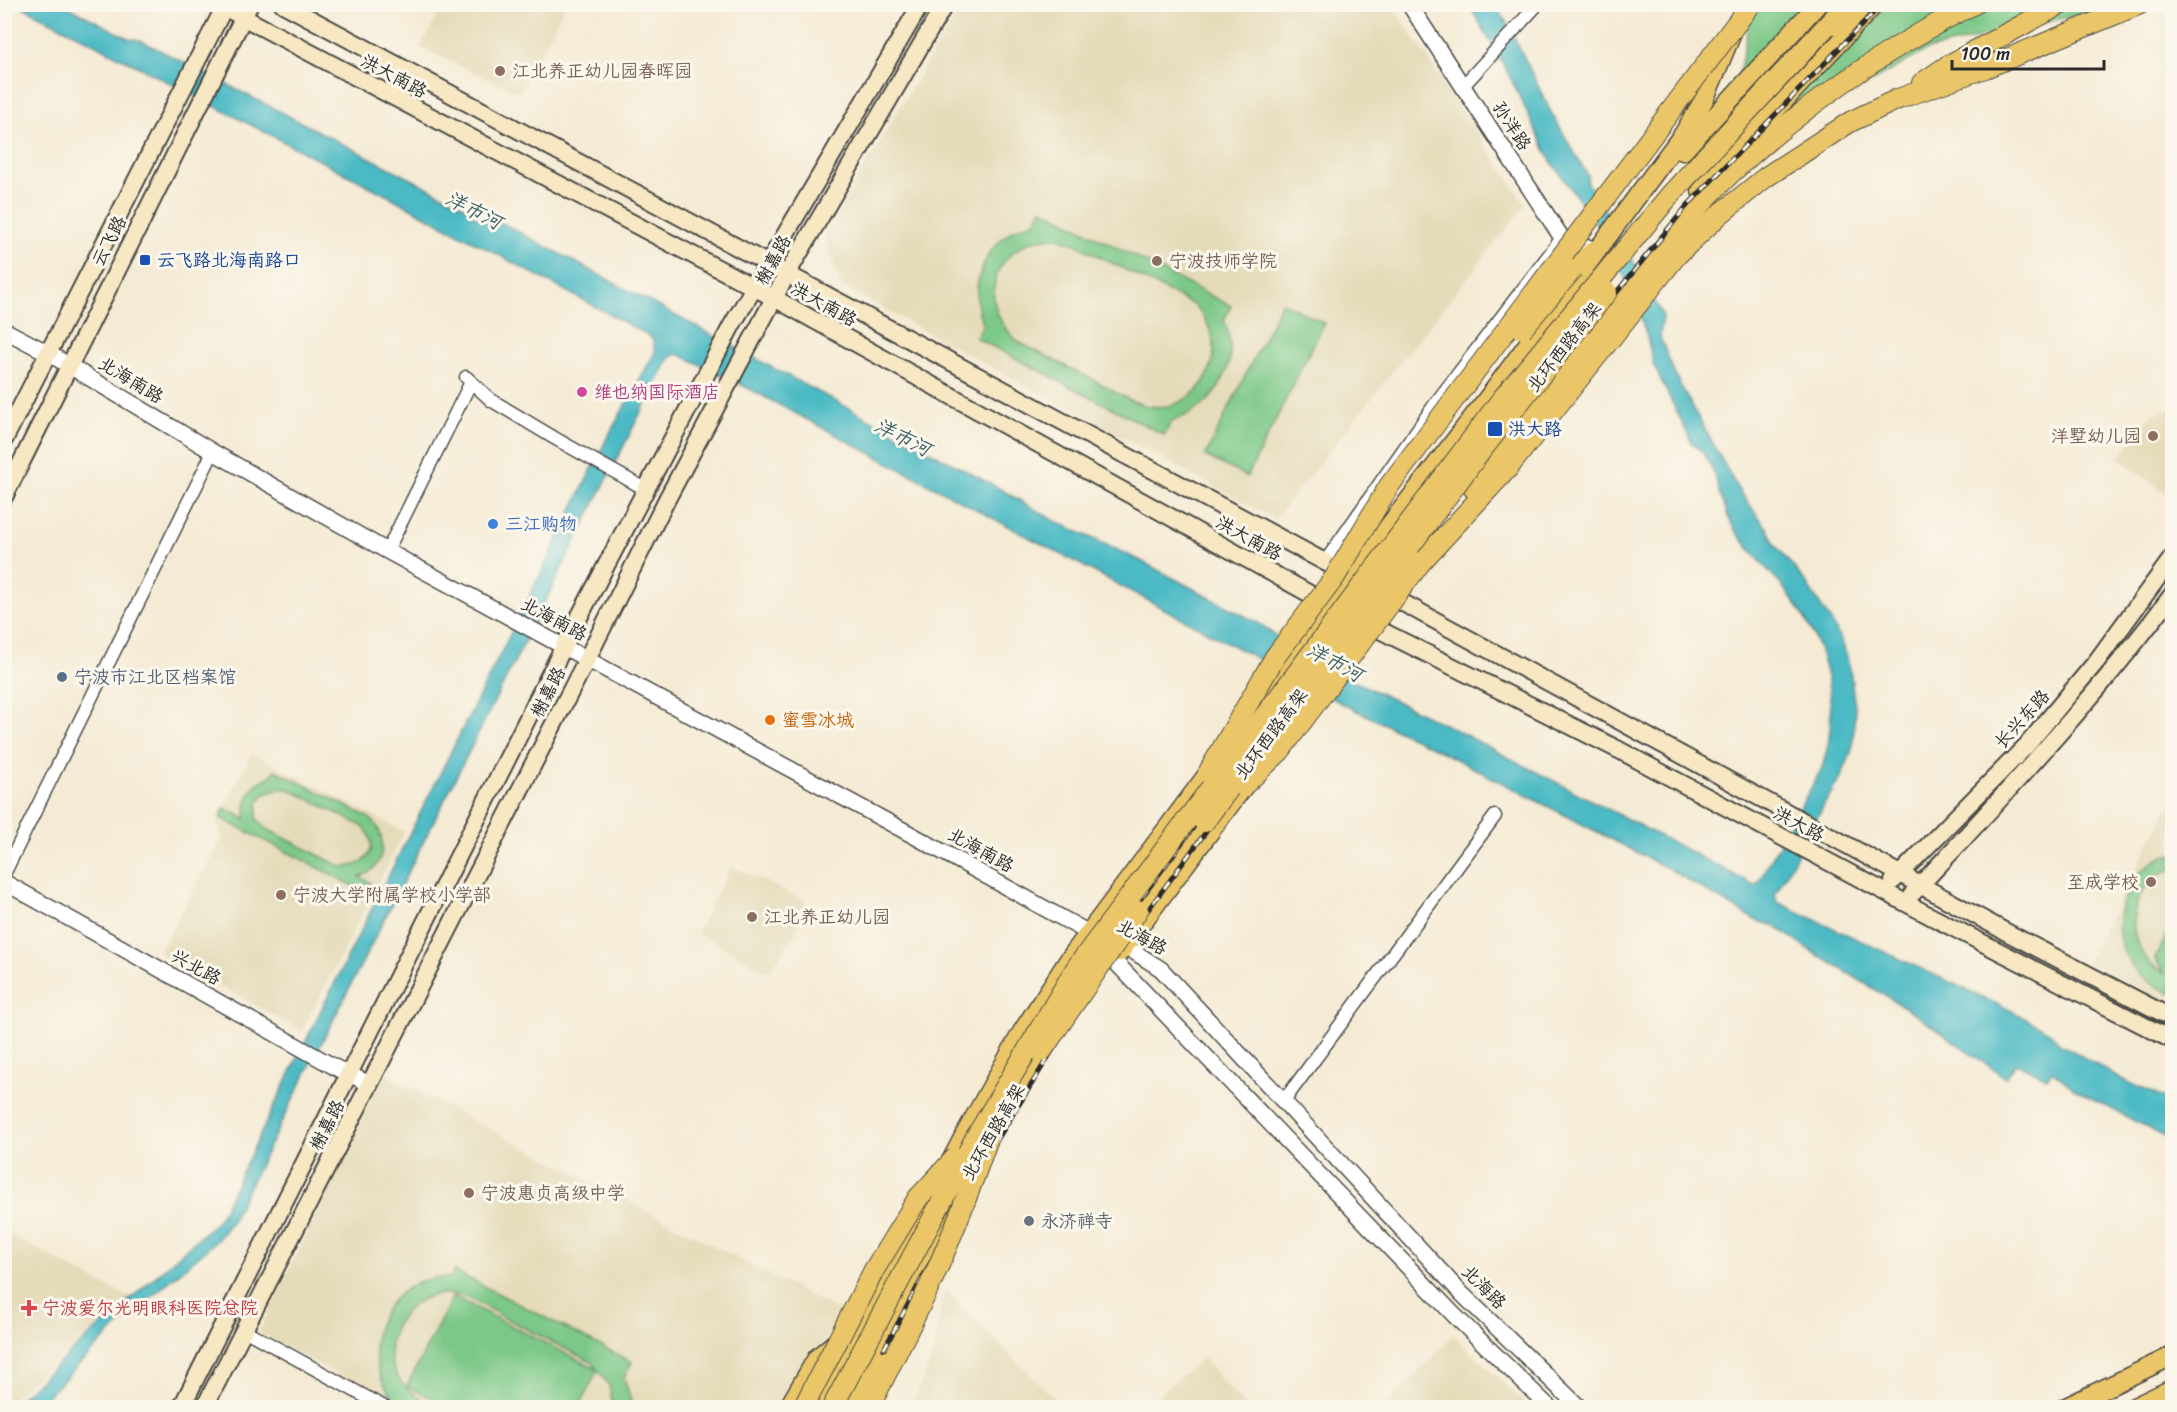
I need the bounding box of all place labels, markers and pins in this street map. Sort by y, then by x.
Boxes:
place label: 江北养正幼儿园春晖园 [512,55,692,87]
marker: 江北养正幼儿园春晖园 [493,64,507,78]
place label: 云飞路北海南路口 [157,244,301,276]
place label: 宁波技师学院 [1169,245,1277,277]
marker: 云飞路北海南路口 [138,253,152,267]
marker: 宁波技师学院 [1150,254,1164,268]
place label: 维也纳国际酒店 [594,376,720,408]
marker: 维也纳国际酒店 [575,385,589,399]
place label: 洪大路 [1508,413,1562,445]
marker: 洪大路 [1486,420,1504,438]
place label: 洋墅幼儿园 [2051,420,2141,452]
marker: 洋墅幼儿园 [2146,429,2160,443]
place label: 三江购物 [505,508,577,540]
marker: 三江购物 [486,517,500,531]
place label: 宁波市江北区档案馆 [74,661,236,693]
marker: 宁波市江北区档案馆 [55,670,69,684]
place label: 蜜雪冰城 [782,704,854,736]
marker: 蜜雪冰城 [763,713,777,727]
place label: 至成学校 [2067,866,2139,898]
marker: 至成学校 [2144,875,2158,889]
place label: 宁波大学附属学校小学部 [293,879,491,911]
marker: 宁波大学附属学校小学部 [274,888,288,902]
place label: 江北养正幼儿园 [764,901,890,933]
marker: 江北养正幼儿园 [745,910,759,924]
place label: 宁波惠贞高级中学 [481,1177,625,1209]
marker: 宁波惠贞高级中学 [462,1186,476,1200]
place label: 永济禅寺 [1041,1205,1113,1237]
marker: 永济禅寺 [1022,1214,1036,1228]
place label: 宁波爱尔光明眼科医院总院 [42,1292,258,1324]
marker: 宁波爱尔光明眼科医院总院 [20,1299,38,1317]

